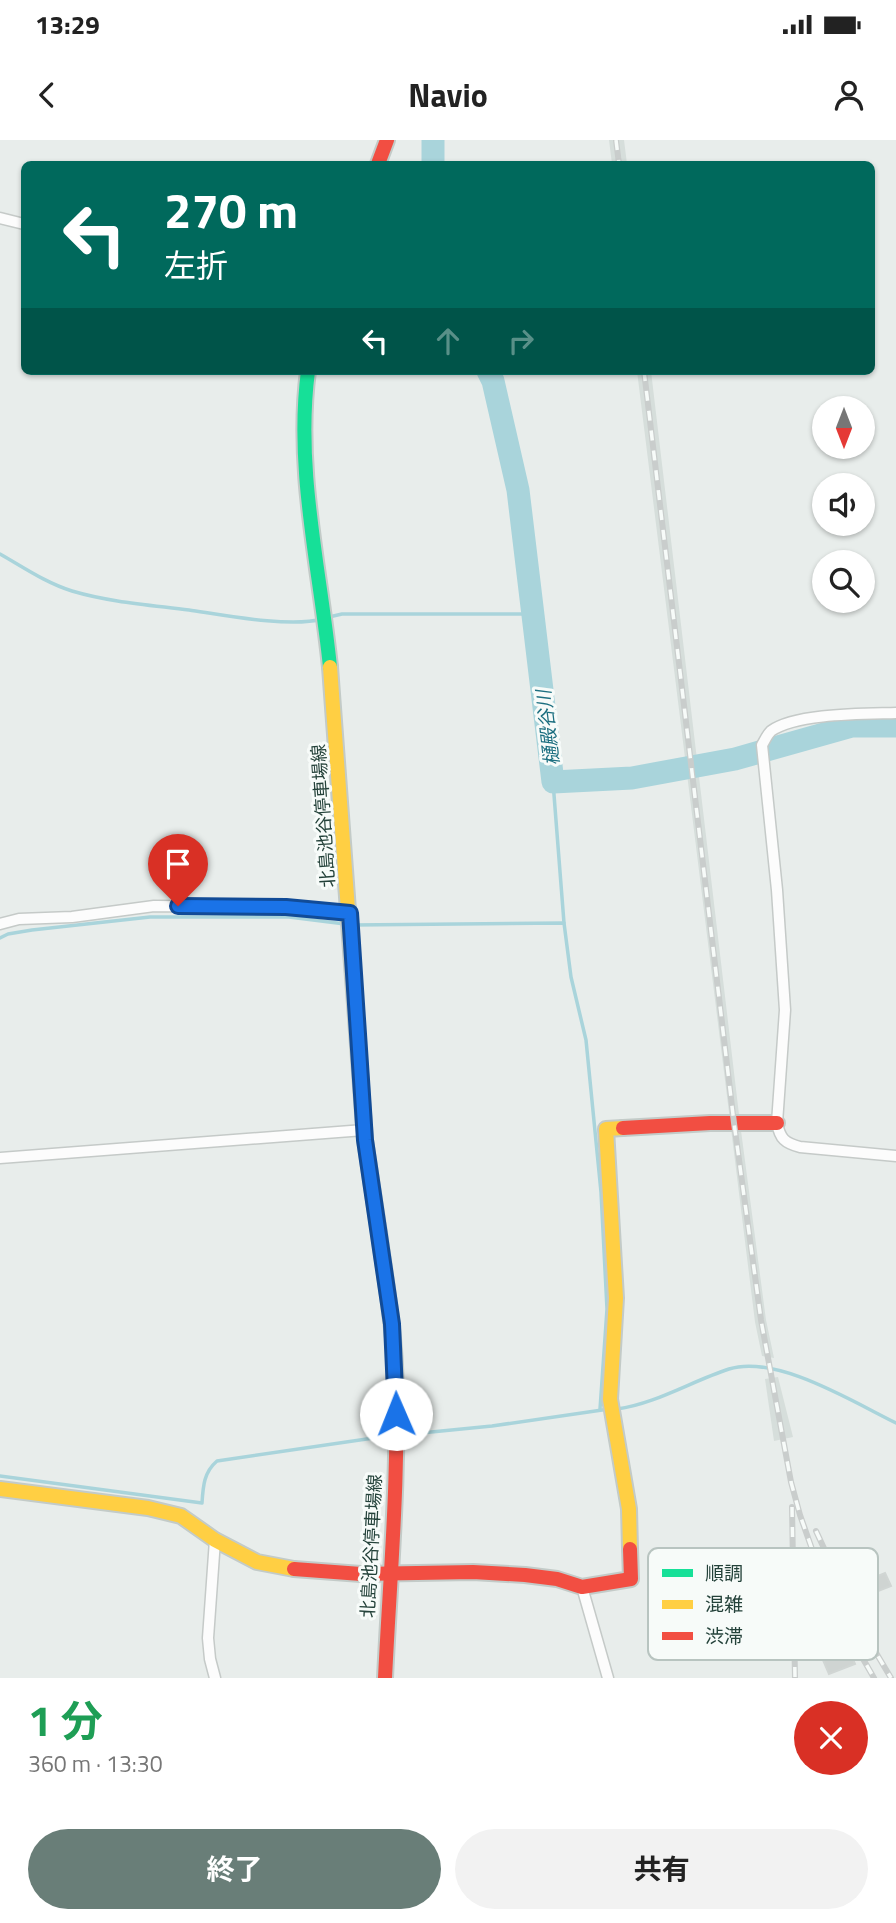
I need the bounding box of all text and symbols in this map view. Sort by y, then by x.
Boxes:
text: 13:29 [35,5,100,44]
text: Navio [408,71,488,119]
icon: back [28,76,66,114]
icon: person [830,76,868,114]
text: 270 m [164,172,298,247]
icon: left [49,189,140,280]
text: 左折 [164,241,228,289]
icon: left [356,322,394,360]
icon: ahead [429,322,467,360]
icon: right [502,322,540,360]
north arrow [812,396,875,458]
map controls [812,396,875,613]
button: sound [812,473,875,536]
button: search [812,550,875,613]
water label: 樋殿谷川 [528,687,566,767]
street label: 北島池谷停車場線 [305,743,341,889]
pin [148,834,208,906]
icon: arrive [159,845,197,883]
position arrow [359,1377,433,1451]
street label: 北島池谷停車場線 [354,1473,388,1619]
legend [648,1548,878,1660]
text: 順調 [705,1558,743,1587]
text: 混雑 [705,1589,743,1618]
text: 渋滞 [705,1621,743,1650]
text: 1 分 [28,1688,103,1752]
button: close [794,1701,868,1775]
text: 360 m · 13:30 [28,1746,163,1781]
button: 終了 [28,1829,441,1909]
button: 共有 [455,1829,868,1909]

